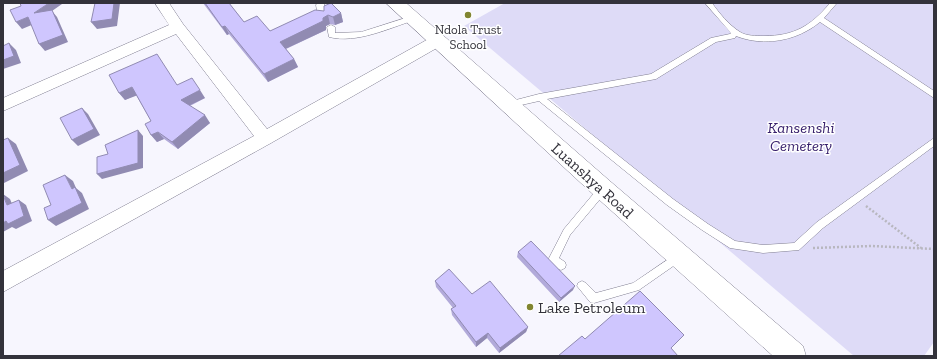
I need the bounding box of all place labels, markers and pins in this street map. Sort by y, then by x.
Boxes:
marker: Ndola Trust School [463,10,473,20]
place label: Ndola Trust School [435,22,502,52]
place label: Lake Petroleum [538,298,646,317]
marker: Lake Petroleum [525,302,535,312]

